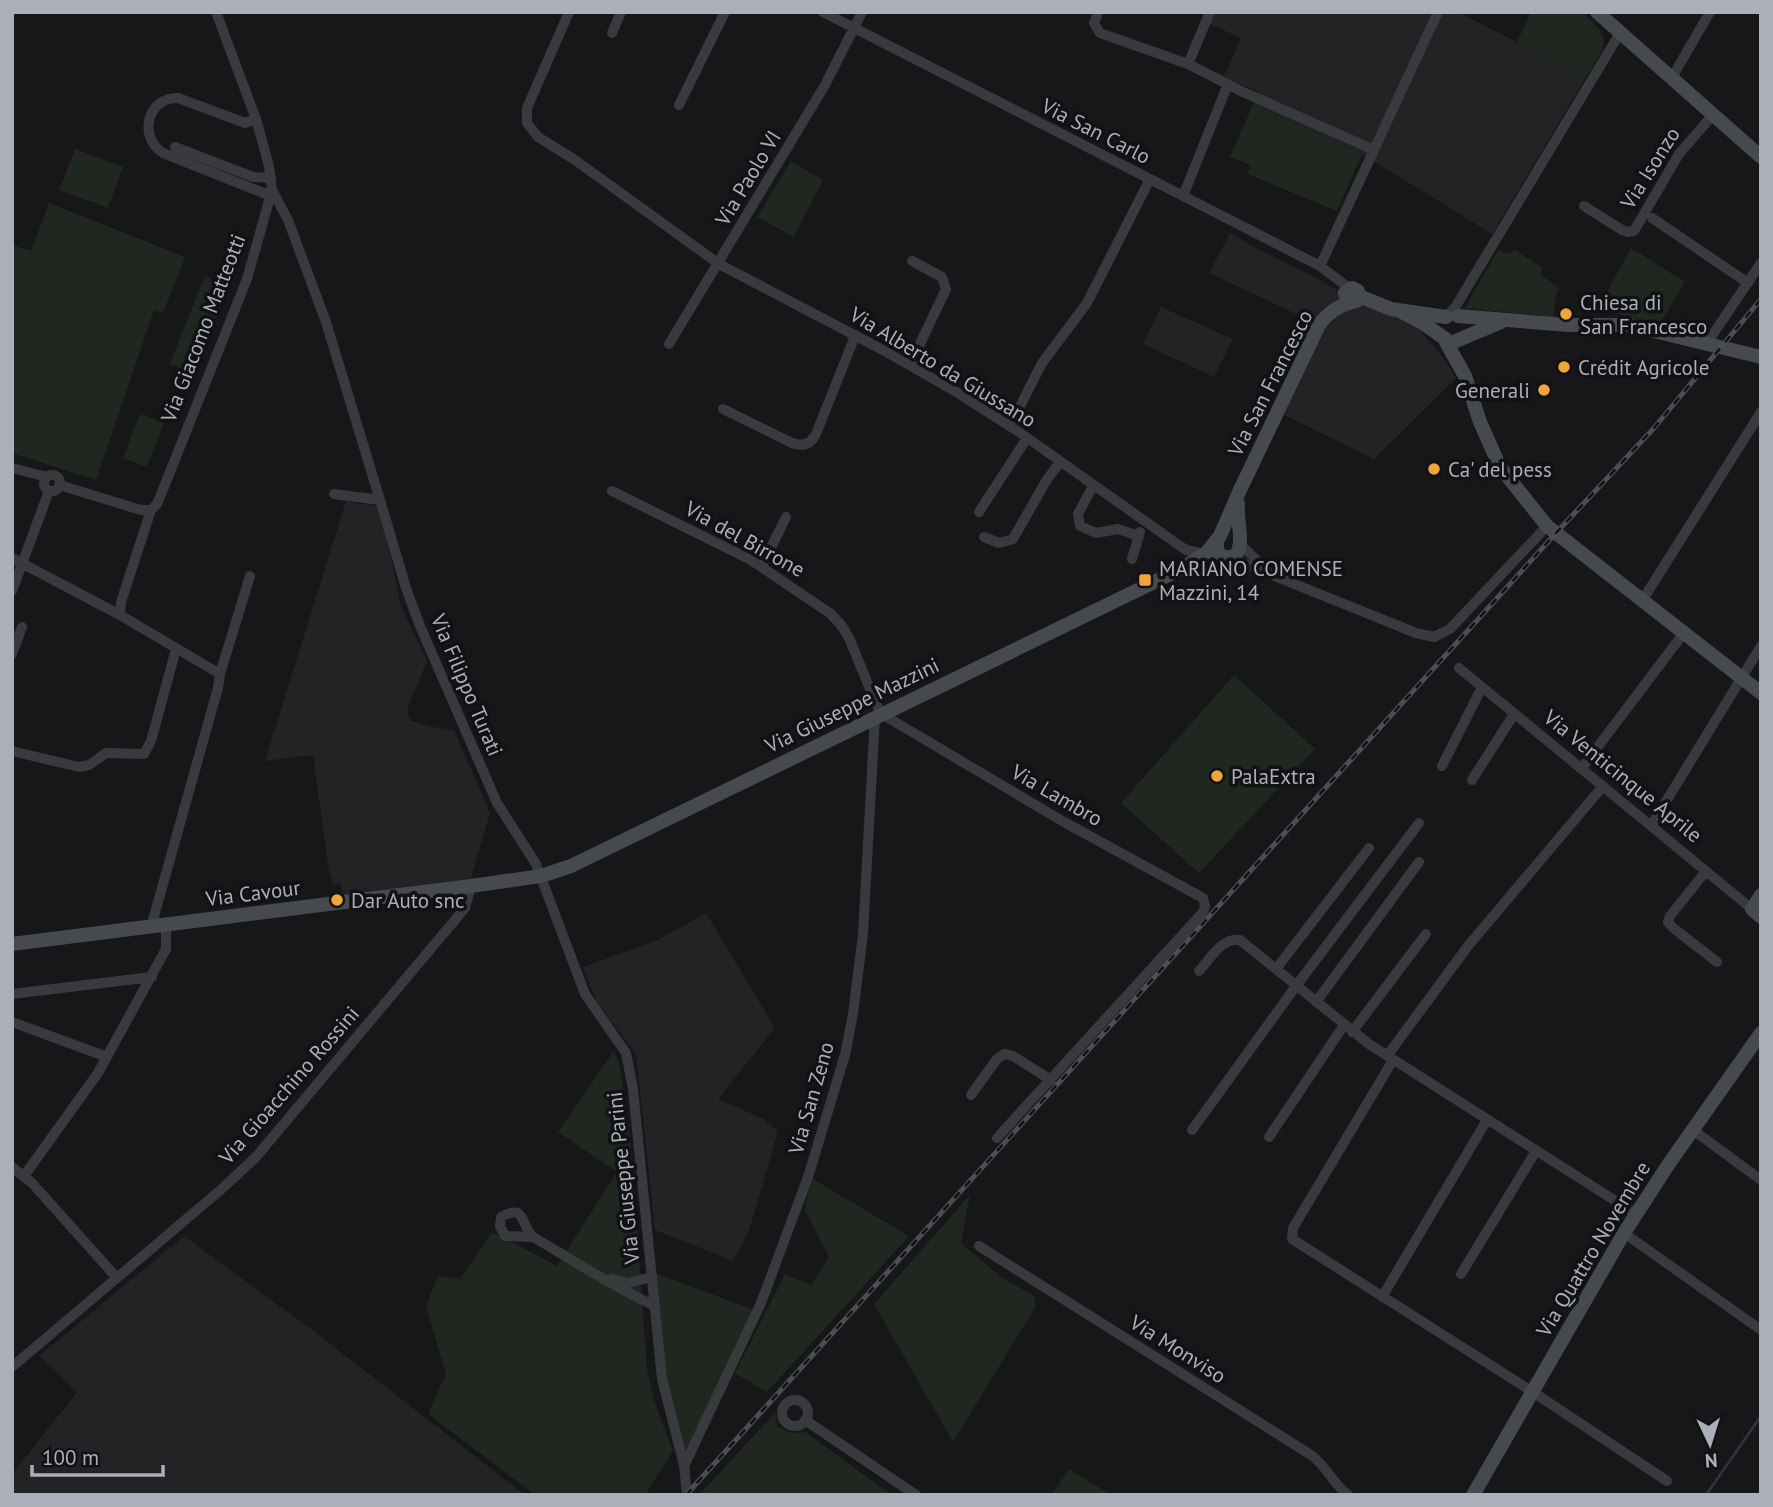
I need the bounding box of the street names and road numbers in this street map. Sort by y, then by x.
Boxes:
street label: Via San Carlo [1036,92,1155,170]
street label: Via Isonzo [1614,122,1686,215]
street label: Via Paolo VI [708,125,787,232]
street label: Via Giacomo Matteotti [154,230,251,427]
street label: Via Alberto da Giussano [844,300,1041,433]
street label: Via San Francesco [1221,305,1319,462]
street label: Via del Birrone [679,494,810,583]
street label: Via Filippo Turati [425,609,509,760]
street label: Via Giuseppe Mazzini [760,651,944,759]
street label: Via Venticinque Aprile [1537,703,1708,848]
street label: Via Lambro [1006,758,1108,832]
street label: Via Cavour [203,874,302,912]
street label: Via Gioacchino Rossini [212,1000,365,1170]
street label: Via San Zeno [782,1039,840,1158]
street label: Via Giuseppe Parini [601,1090,646,1267]
street label: Via Quattro Novembre [1529,1156,1656,1342]
street label: Via Monviso [1124,1308,1231,1389]

